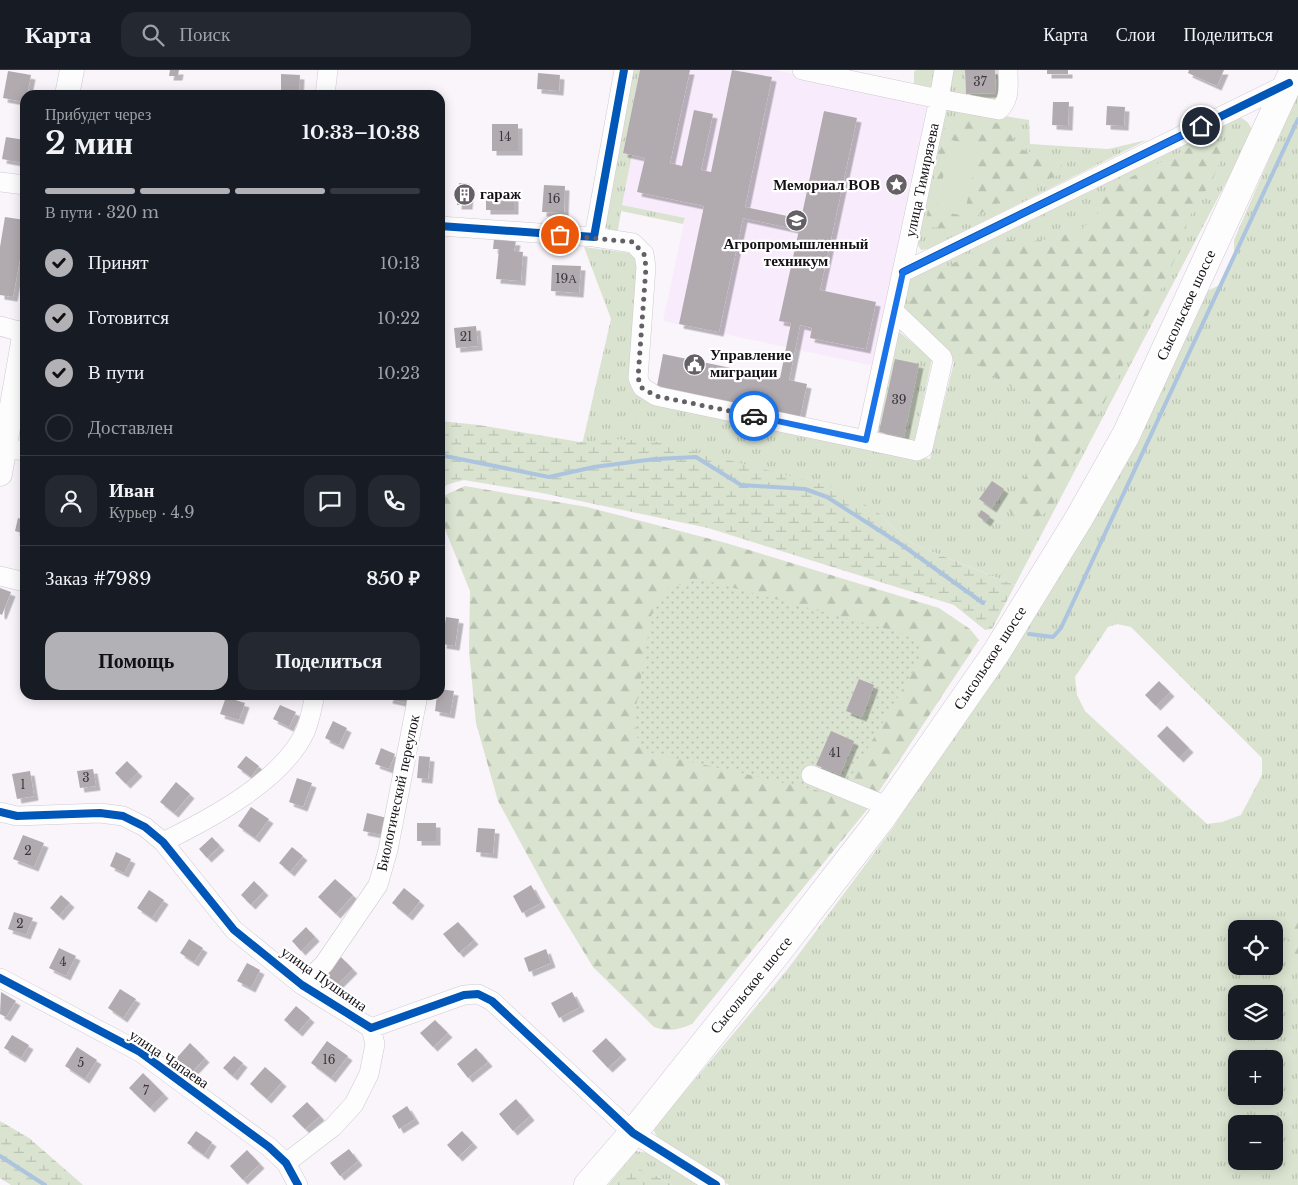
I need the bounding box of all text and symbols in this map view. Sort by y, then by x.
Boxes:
search box [121,12,471,57]
text: Карта [25,20,91,49]
icon: search [139,21,167,49]
text: Поиск [179,23,230,46]
text: Карта [1043,24,1088,46]
text: Слои [1116,24,1155,46]
text: Поделиться [1183,24,1273,46]
house number: 37 [973,74,988,89]
text: Прибудет через [45,104,151,124]
pin [1180,105,1222,147]
icon: home [1187,112,1215,140]
text: 10:33–10:38 [302,121,420,144]
street label: улица Тимирязева [900,121,943,239]
text: 2 мин [45,123,133,163]
house number: 14 [499,129,511,144]
place icon: Мемориал ВОВ [884,173,908,197]
place label: Мемориал ВОВ [773,175,880,194]
building icon: гараж [452,182,476,206]
place label: гараж [480,184,521,203]
house number: 16 [547,191,561,206]
text: В пути · 320 m [45,202,159,222]
school or university icon: Агропромышленный техникум [784,209,808,233]
pin [539,214,581,256]
icon: bag [546,221,574,249]
place label: Агропромышленный техникум [724,234,869,270]
street label: Сысольское шоссе [1152,246,1220,363]
icon: check [45,249,73,277]
text: Принят [88,251,149,274]
text: 10:13 [380,253,420,273]
house number: 19А [555,271,577,286]
icon: check [45,304,73,332]
text: Готовится [88,306,169,329]
text: 10:22 [377,308,420,328]
house number: 21 [460,329,472,344]
place label: Управление миграции [710,345,792,381]
public building icon: Управление миграции [682,352,706,376]
icon: check [45,359,73,387]
text: В пути [88,361,144,384]
text: 10:23 [377,363,420,383]
courier [729,391,779,441]
house number: 39 [891,392,907,407]
icon: car [740,402,768,430]
text: Доставлен [88,416,173,439]
button: person [45,475,97,527]
button: chat [304,475,356,527]
button: phone [368,475,420,527]
text: Иван [109,479,155,502]
text: Курьер · 4.9 [109,502,195,522]
text: Заказ #7989 [45,567,151,590]
text: 850 ₽ [366,567,420,590]
street label: Сысольское шоссе [949,602,1030,713]
button: Помощь [45,632,228,690]
button: Поделиться [238,632,420,690]
street label: Биологический переулок [372,712,424,873]
house number: 41 [829,745,841,760]
house number: 3 [82,770,90,785]
house number: 1 [20,777,26,792]
house number: 2 [24,843,32,858]
house number: 2 [16,916,24,931]
map controls [1228,920,1283,1170]
button: locate [1228,920,1283,975]
street label: Сысольское шоссе [706,932,796,1037]
street label: улица Пушкина [277,942,371,1016]
house number: 4 [59,954,67,969]
button: layers [1228,985,1283,1040]
street label: улица Чапаева [126,1025,213,1092]
button: + [1228,1050,1283,1105]
house number: 16 [322,1052,336,1067]
house number: 5 [78,1055,85,1070]
house number: 7 [143,1083,150,1098]
button: − [1228,1115,1283,1170]

